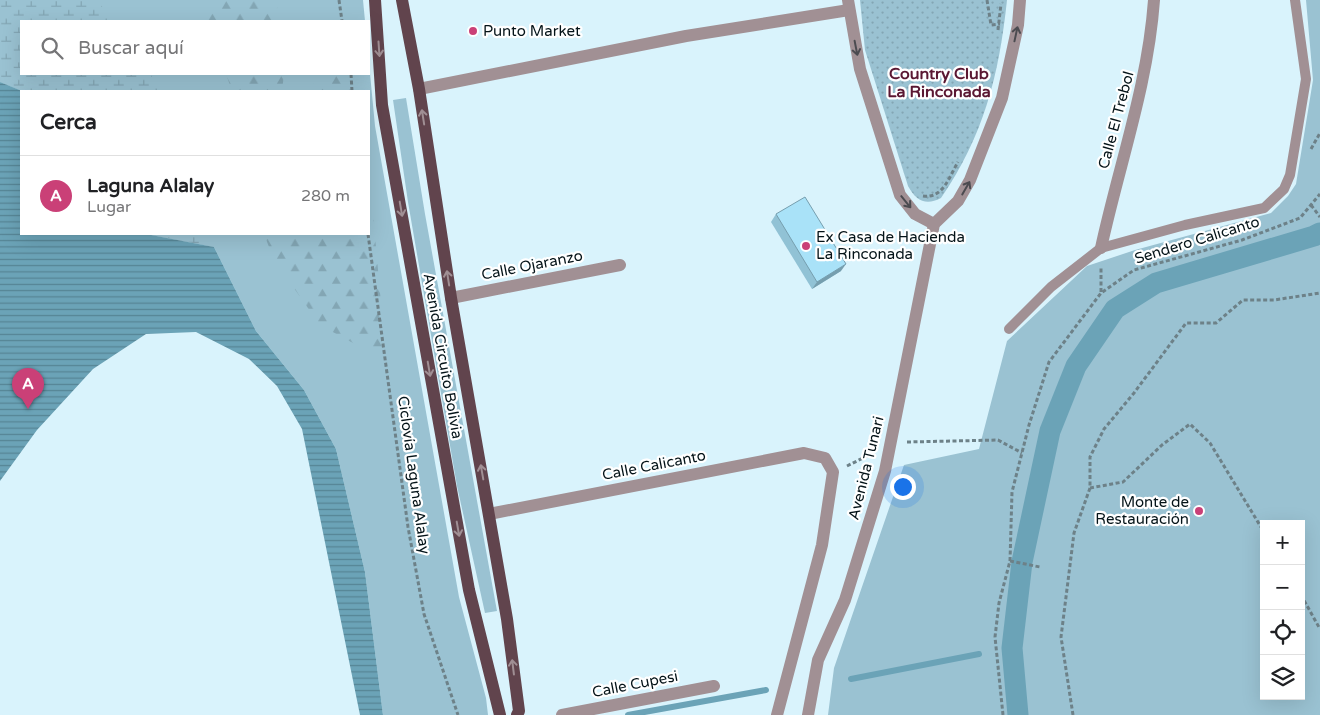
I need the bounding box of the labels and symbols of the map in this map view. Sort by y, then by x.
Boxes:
place label: Punto Market [483,22,581,40]
marker: Punto Market [467,25,479,37]
one-way arrow [1012,26,1021,42]
one-way arrow [374,40,383,56]
one-way arrow [852,40,862,56]
district label: Country Club La Rinconada [887,64,991,102]
street label: Calle El Trebol [1094,69,1138,171]
one-way arrow [418,110,428,126]
one-way arrow [961,180,971,195]
one-way arrow [900,195,911,208]
one-way arrow [396,201,406,217]
street label: Sendero Calicanto [1132,212,1262,268]
place label: Ex Casa de Hacienda La Rinconada [816,228,965,263]
marker: Ex Casa de Hacienda La Rinconada [800,240,812,252]
street label: Calle Ojaranzo [480,246,584,284]
one-way arrow [442,270,452,286]
street label: Avenida Circuito Bolivia [420,272,466,440]
one-way arrow [425,361,435,377]
pin: A [12,368,44,409]
street label: Ciclovía Laguna Alalay [394,395,434,555]
street label: Avenida Tunari [844,414,888,522]
street label: Calle Calicanto [601,446,707,484]
one-way arrow [476,465,486,481]
your location [890,474,916,500]
place label: Monte de Restauración [1095,493,1189,528]
marker: Monte de Restauración [1193,505,1205,517]
one-way arrow [453,521,463,537]
one-way arrow [508,660,518,676]
street label: Calle Cupesi [591,667,679,701]

